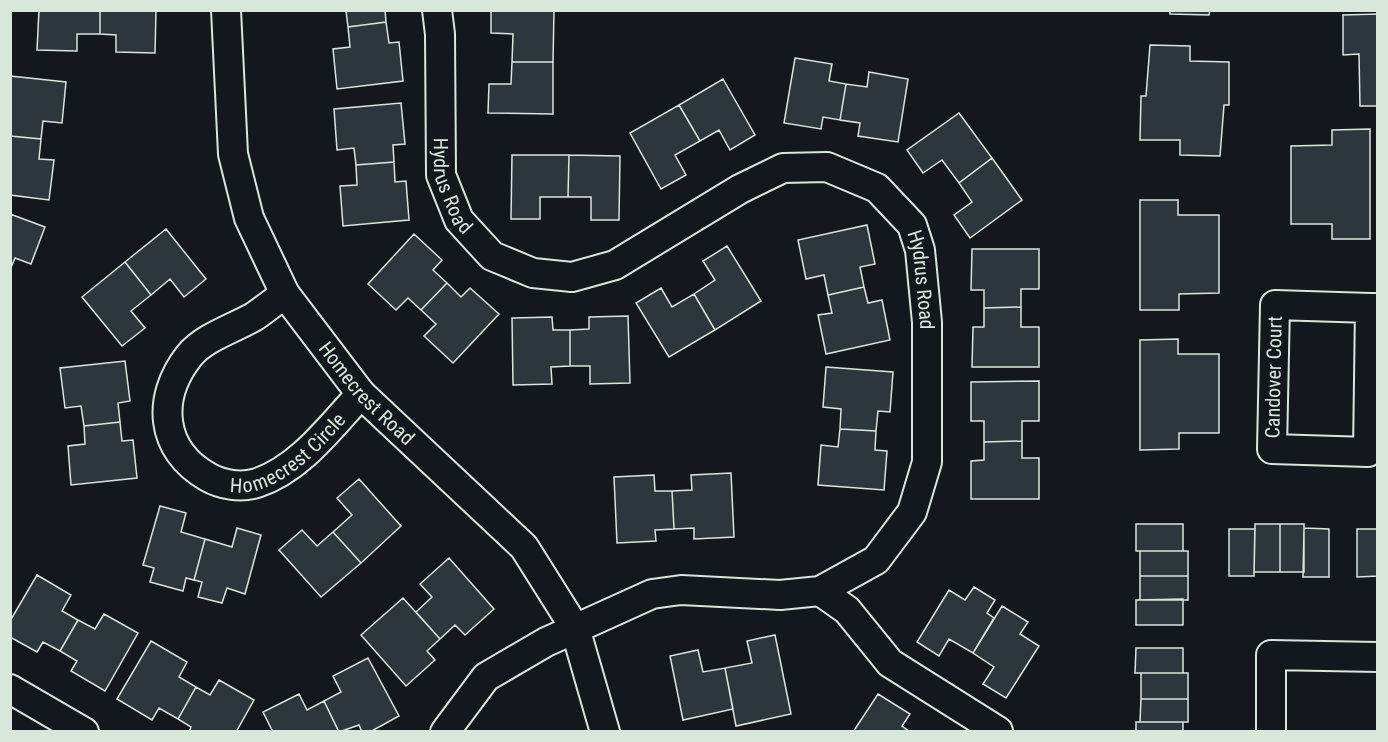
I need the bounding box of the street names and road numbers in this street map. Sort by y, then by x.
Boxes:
street label: Hydrus Road [429,138,478,239]
street label: Hydrus Road [902,227,939,329]
street label: Candover Court [1260,315,1287,439]
street label: Homecrest Road [314,337,419,450]
street label: Homecrest Circle [229,408,350,498]

